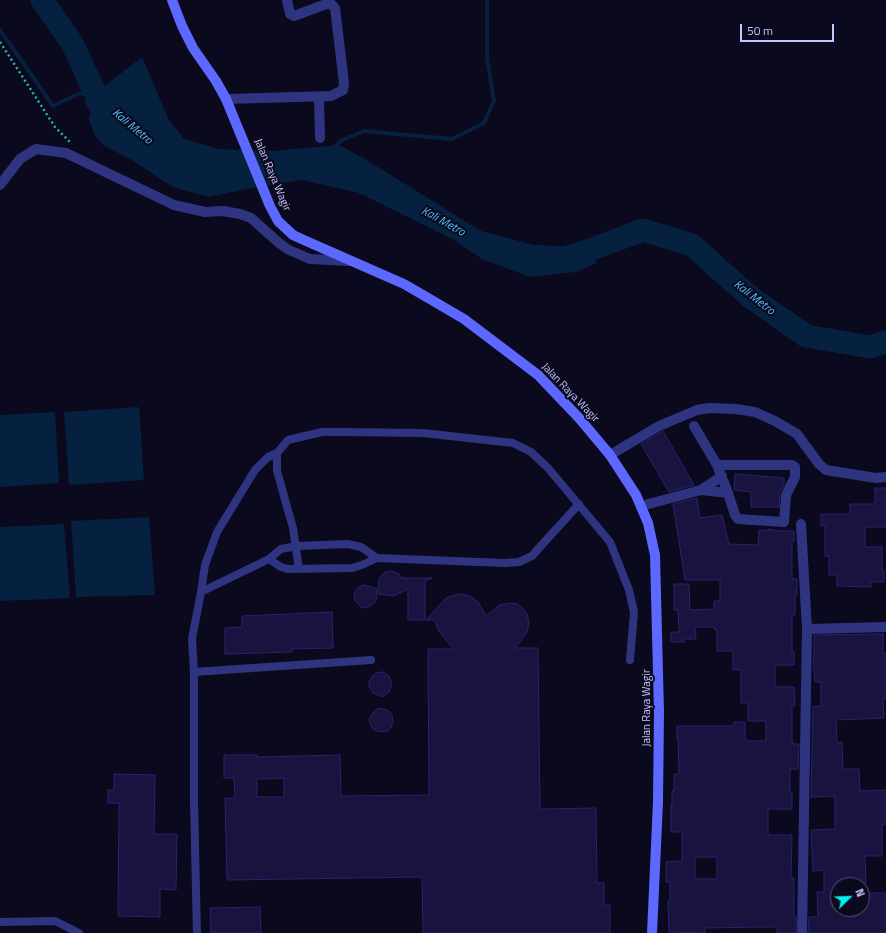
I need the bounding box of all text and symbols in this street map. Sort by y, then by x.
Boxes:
scale bar [742,16,836,42]
text: 50 m [747,21,773,40]
water label: Kali Metro [109,106,155,148]
street label: Jalan Raya Wagir [251,137,293,213]
water label: Kali Metro [419,204,467,240]
water label: Kali Metro [731,278,777,318]
street label: Jalan Raya Wagir [538,361,602,425]
street label: Jalan Raya Wagir [640,669,654,747]
north arrow [830,877,870,917]
text: N [851,886,869,899]

